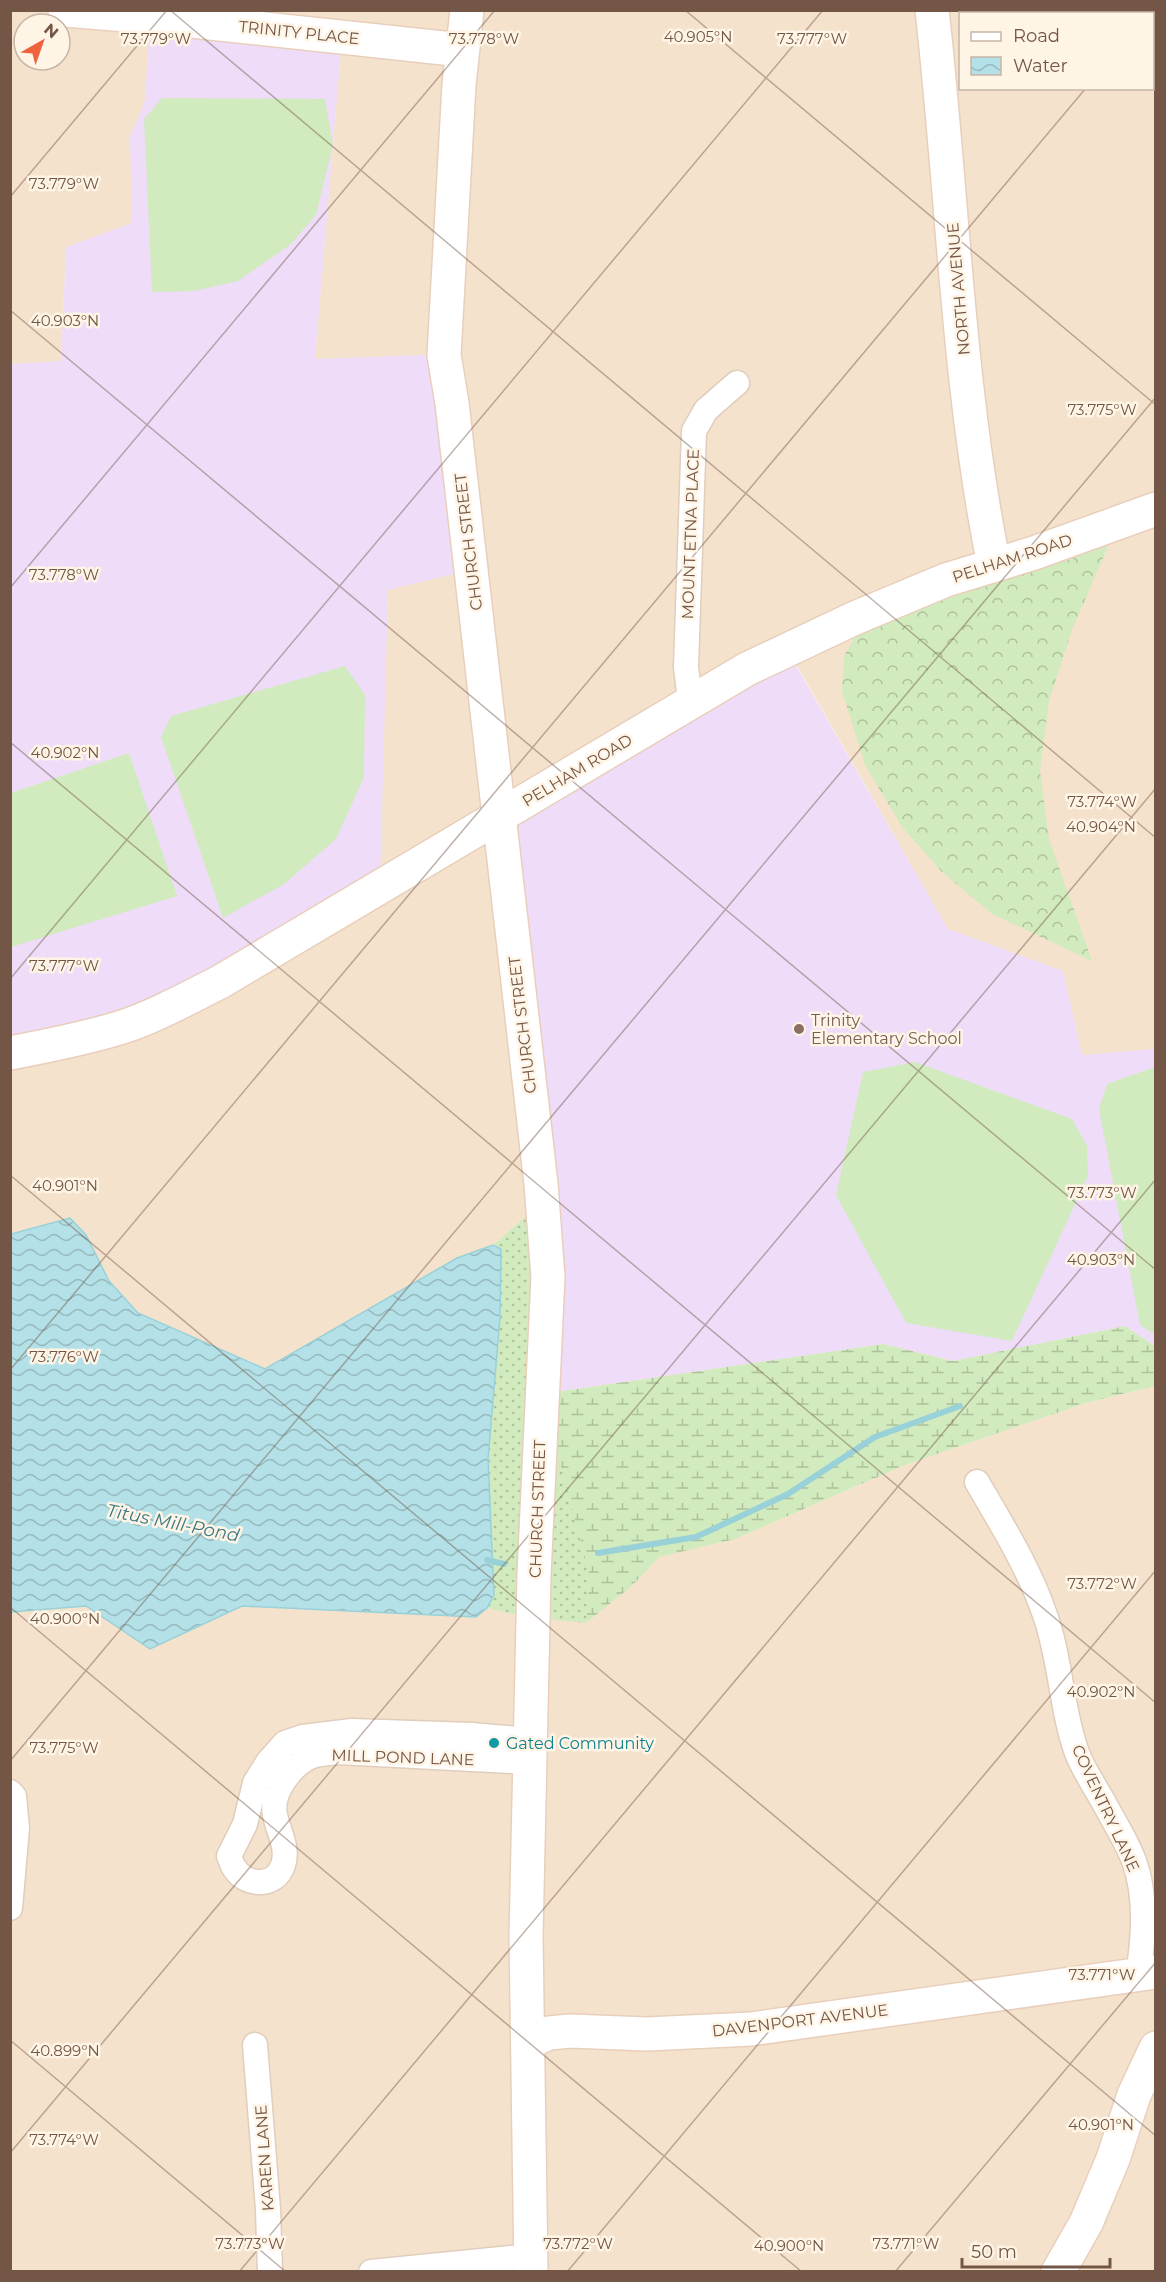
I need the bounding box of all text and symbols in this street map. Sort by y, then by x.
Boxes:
north arrow [12,12,72,72]
legend [959,12,1154,90]
street label: TRINITY PLACE [238,17,360,48]
text: N [40,19,62,42]
text: Road [1013,25,1060,47]
text: 40.905°N [664,27,732,46]
text: 73.779°W [121,29,192,48]
text: 73.778°W [449,29,520,48]
text: 73.777°W [777,29,847,48]
text: Water [1013,55,1068,77]
text: 73.779°W [29,174,100,193]
street label: NORTH AVENUE [943,222,974,356]
text: 40.903°N [31,311,99,330]
text: 73.775°W [1067,400,1137,419]
street label: MOUNT ETNA PLACE [678,449,703,620]
street label: CHURCH STREET [451,471,486,612]
street label: PELHAM ROAD [950,530,1075,587]
text: 73.778°W [29,565,100,584]
street label: PELHAM ROAD [519,730,636,811]
text: 40.902°N [31,743,99,762]
text: 73.774°W [1067,792,1137,811]
text: 40.904°N [1066,817,1136,836]
street label: CHURCH STREET [505,954,540,1095]
text: 73.777°W [29,956,99,975]
place label: Trinity Elementary School [811,1011,962,1048]
marker: Trinity Elementary School [792,1022,806,1036]
text: 40.901°N [32,1176,98,1195]
text: 73.773°W [1067,1183,1137,1202]
text: 40.903°N [1067,1250,1135,1269]
text: 73.776°W [29,1347,99,1366]
street label: CHURCH STREET [526,1439,549,1578]
water label: Titus Mill-Pond [105,1499,242,1547]
text: 73.772°W [1067,1574,1137,1593]
text: 40.900°N [30,1609,100,1628]
text: 40.902°N [1067,1682,1135,1701]
place label: Gated Community [506,1734,654,1753]
marker: Gated Community [487,1736,501,1750]
text: 73.775°W [29,1738,99,1757]
street label: COVENTRY LANE [1068,1742,1143,1875]
street label: MILL POND LANE [331,1746,475,1769]
text: 73.771°W [1069,1965,1136,1984]
street label: DAVENPORT AVENUE [711,2000,889,2041]
text: 40.899°N [30,2041,100,2060]
street label: KAREN LANE [251,2104,278,2212]
text: 40.901°N [1068,2115,1134,2134]
text: 73.774°W [29,2130,99,2149]
scale bar [962,2231,1110,2269]
text: 73.773°W [215,2234,285,2253]
text: 73.772°W [543,2234,613,2253]
text: 73.771°W [873,2234,940,2253]
text: 40.900°N [754,2236,824,2255]
text: 50 m [971,2241,1017,2263]

